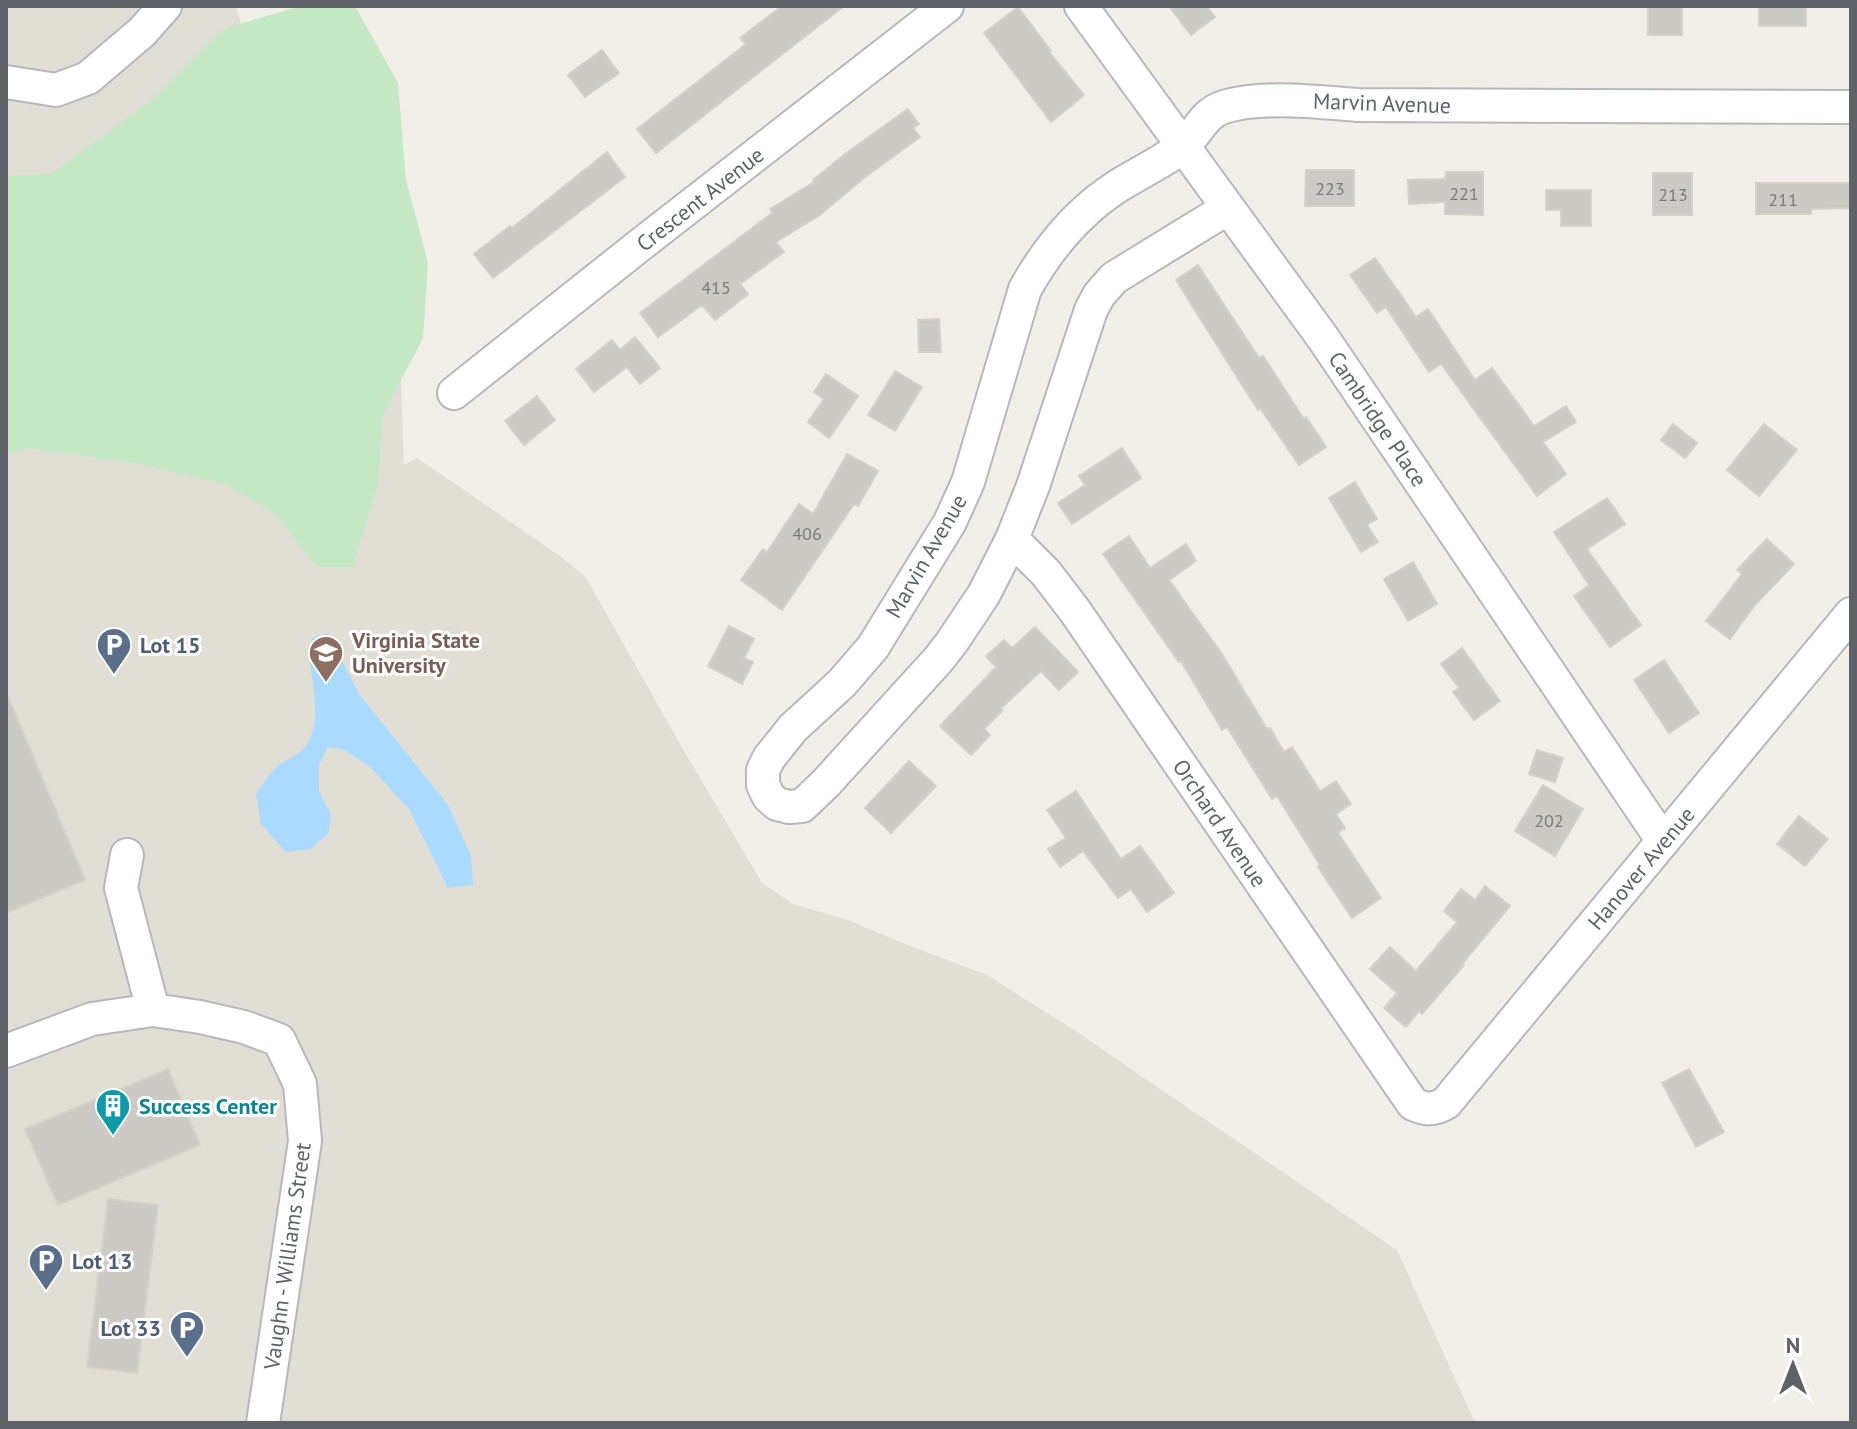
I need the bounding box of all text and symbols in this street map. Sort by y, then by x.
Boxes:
street label: Marvin Avenue [1312,87,1452,119]
street label: Crescent Avenue [631,141,769,257]
house number: 223 [1315,177,1345,200]
house number: 221 [1449,182,1479,205]
house number: 213 [1658,183,1688,206]
house number: 211 [1768,188,1798,211]
house number: 415 [701,276,731,299]
street label: Cambridge Place [1322,346,1434,492]
street label: Marvin Avenue [879,489,973,623]
house number: 406 [792,522,822,545]
parking icon: Lot 15 [95,626,133,676]
place label: Virginia State University [351,626,480,679]
place label: Lot 15 [140,631,201,659]
school or university icon: Virginia State University [307,634,345,684]
street label: Orchard Avenue [1167,754,1273,892]
street label: Hanover Avenue [1581,801,1701,935]
house number: 202 [1534,809,1564,832]
building icon: Success Center [94,1087,132,1137]
place label: Success Center [139,1092,277,1120]
street label: Vaughn - Williams Street [257,1140,317,1372]
parking icon: Lot 13 [27,1242,65,1292]
place label: Lot 13 [72,1247,133,1275]
parking icon: Lot 33 [168,1309,206,1359]
place label: Lot 33 [100,1314,161,1342]
north arrow [1753,1325,1833,1405]
text: N [1786,1331,1800,1359]

